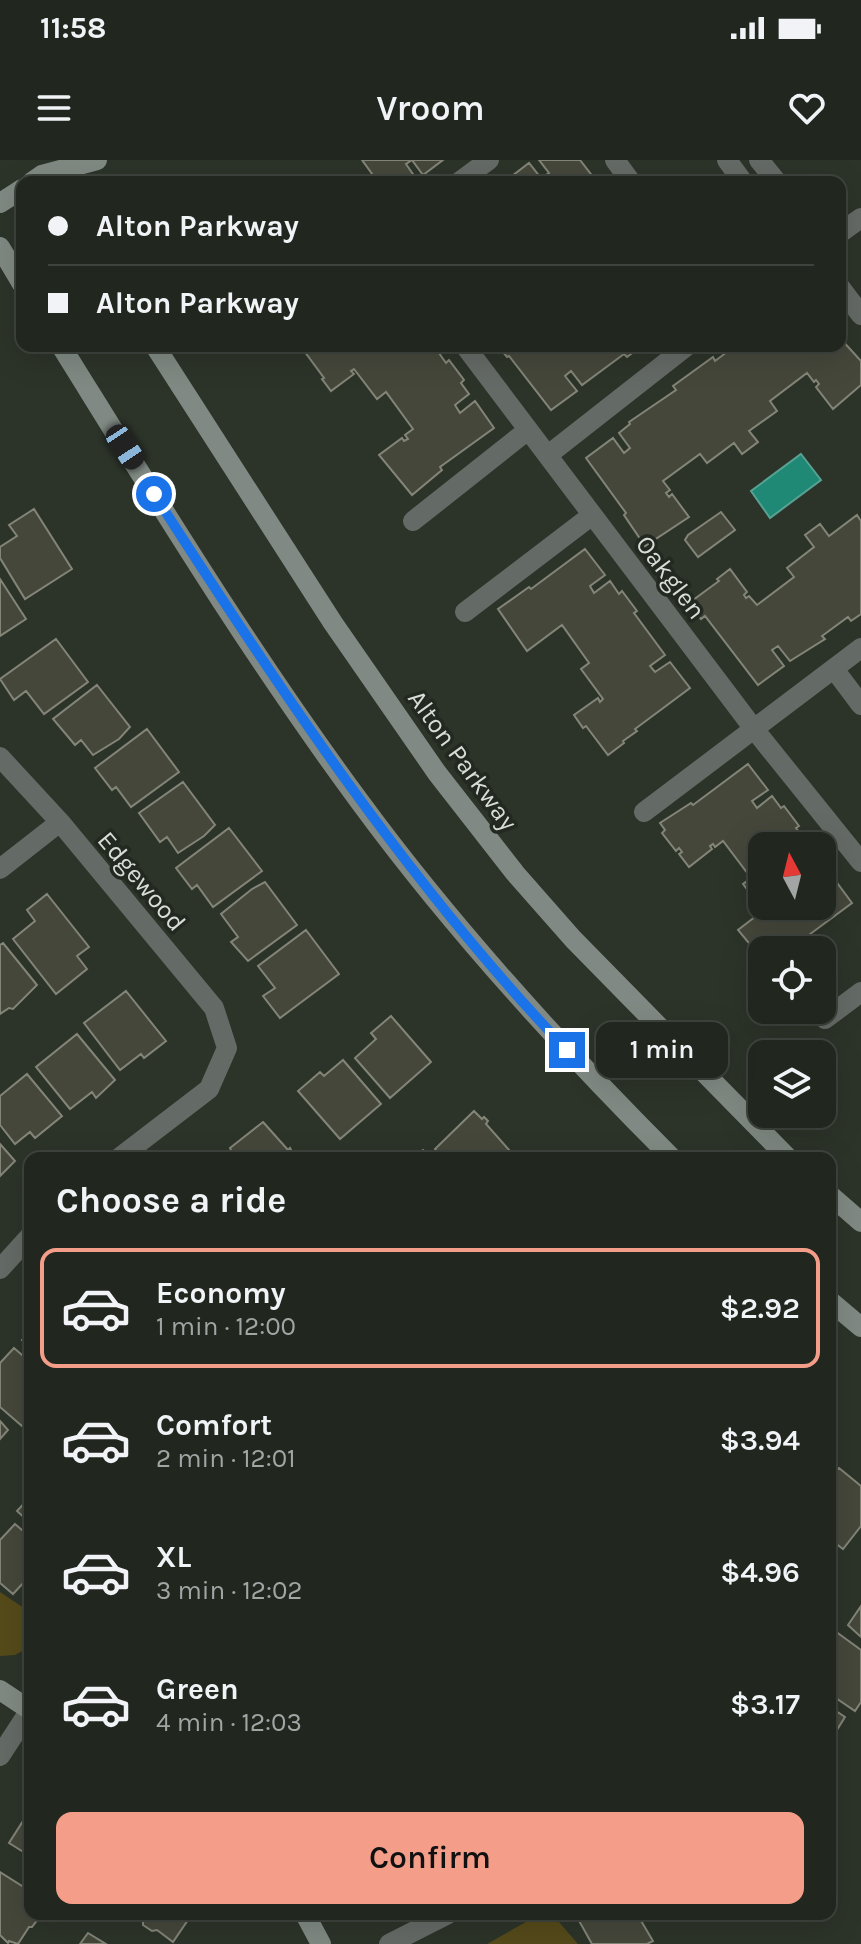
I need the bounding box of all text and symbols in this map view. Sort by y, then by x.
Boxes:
text: 11:58 [40,10,106,46]
icon: menu [32,86,76,130]
icon: heart [785,86,829,130]
text: Vroom [376,87,485,129]
text: Alton Parkway [96,208,299,244]
text: Alton Parkway [96,285,299,321]
car [102,420,148,474]
route start [136,476,172,512]
street label: Oakglen [629,529,712,625]
street label: Alton Parkway [401,684,524,837]
street label: Edgewood [91,825,192,938]
north arrow [748,832,836,920]
map controls [748,832,836,1128]
button: locate [748,936,836,1024]
callout: 1 min [595,1022,727,1078]
route end [549,1032,585,1068]
text: 1 min [630,1034,694,1065]
button: layers [748,1040,836,1128]
text: Choose a ride [56,1179,286,1221]
icon: car [60,1272,132,1344]
text: Economy [156,1275,286,1311]
text: $2.92 [720,1290,800,1326]
text: 1 min · 12:00 [156,1311,296,1342]
icon: car [60,1404,132,1476]
text: Comfort [156,1407,272,1443]
text: $3.94 [720,1422,800,1458]
text: 2 min · 12:01 [156,1443,296,1474]
icon: car [60,1536,132,1608]
text: XL [156,1539,191,1575]
text: $4.96 [720,1554,800,1590]
text: 3 min · 12:02 [156,1575,302,1606]
icon: car [60,1668,132,1740]
text: Green [156,1671,239,1707]
text: $3.17 [730,1686,800,1722]
text: 4 min · 12:03 [156,1707,302,1738]
button: Confirm [56,1812,804,1904]

